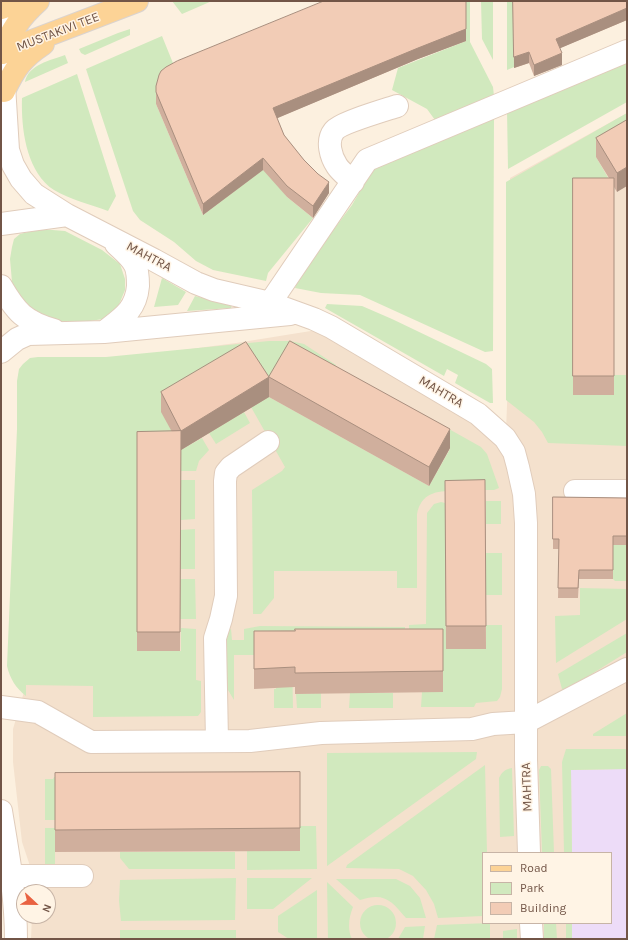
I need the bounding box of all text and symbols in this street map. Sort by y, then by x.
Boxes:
street label: MUSTAKIVI TEE [14,9,102,55]
street label: MAHTRA [124,239,174,275]
street label: MAHTRA [416,373,466,411]
street label: MAHTRA [518,762,536,812]
legend [482,852,612,924]
text: Road [520,861,548,875]
text: Park [520,881,544,895]
north arrow [16,884,56,924]
text: Building [520,901,566,915]
text: N [39,902,54,914]

